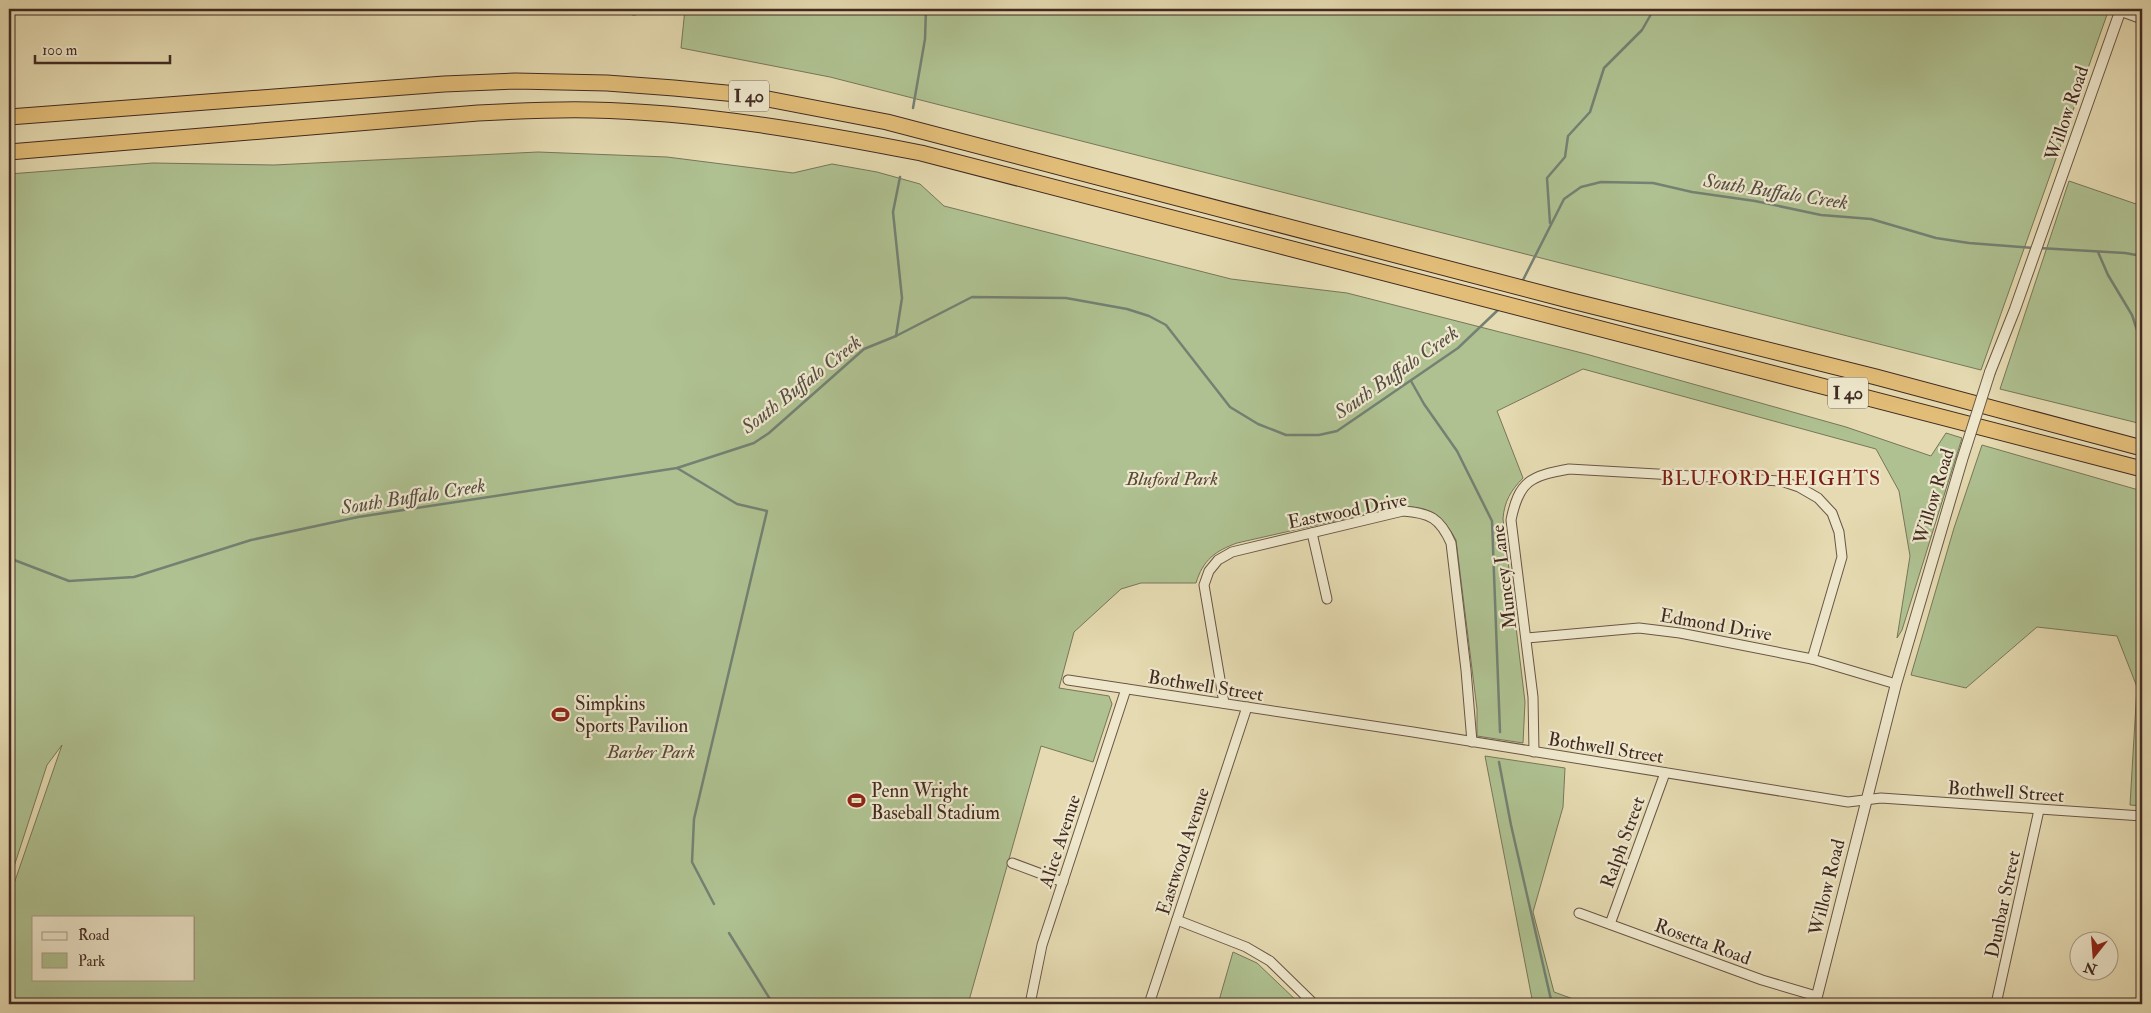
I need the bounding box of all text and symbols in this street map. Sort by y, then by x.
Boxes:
scale bar [35,32,170,64]
text: 100 m [42,41,78,60]
street label: Willow Road [2039,62,2095,165]
road number: I 40 [729,80,769,112]
water label: South Buffalo Creek [1701,168,1850,215]
water label: South Buffalo Creek [1328,320,1463,425]
water label: South Buffalo Creek [735,330,867,440]
road number: I 40 [1828,378,1868,408]
street label: Willow Road [1908,445,1960,548]
district label: BLUFORD HEIGHTS [1661,466,1881,491]
park label: Bluford Park [1125,467,1218,491]
water label: South Buffalo Creek [338,473,487,520]
street label: Eastwood Drive [1286,488,1409,534]
street label: Muncey Lane [1486,523,1522,630]
street label: Edmond Drive [1658,603,1774,647]
street label: Bothwell Street [1146,665,1265,707]
place label: Simpkins Sports Pavilion [575,692,688,739]
sports icon: Simpkins Sports Pavilion [551,704,571,724]
street label: Bothwell Street [1546,727,1665,769]
park label: Barber Park [606,740,696,764]
street label: Bothwell Street [1947,776,2065,808]
place label: Penn Wright Baseball Stadium [871,779,1000,825]
street label: Eastwood Avenue [1151,785,1215,918]
sports icon: Penn Wright Baseball Stadium [847,791,867,811]
street label: Alice Avenue [1033,792,1086,892]
street label: Ralph Street [1595,793,1651,892]
street label: Willow Road [1803,836,1851,939]
street label: Dunbar Street [1980,848,2026,960]
street label: Rosetta Road [1651,913,1755,971]
legend [32,916,195,980]
text: Road [78,926,110,945]
north arrow [2068,930,2118,980]
text: Park [78,952,105,971]
text: N [2081,958,2100,978]

